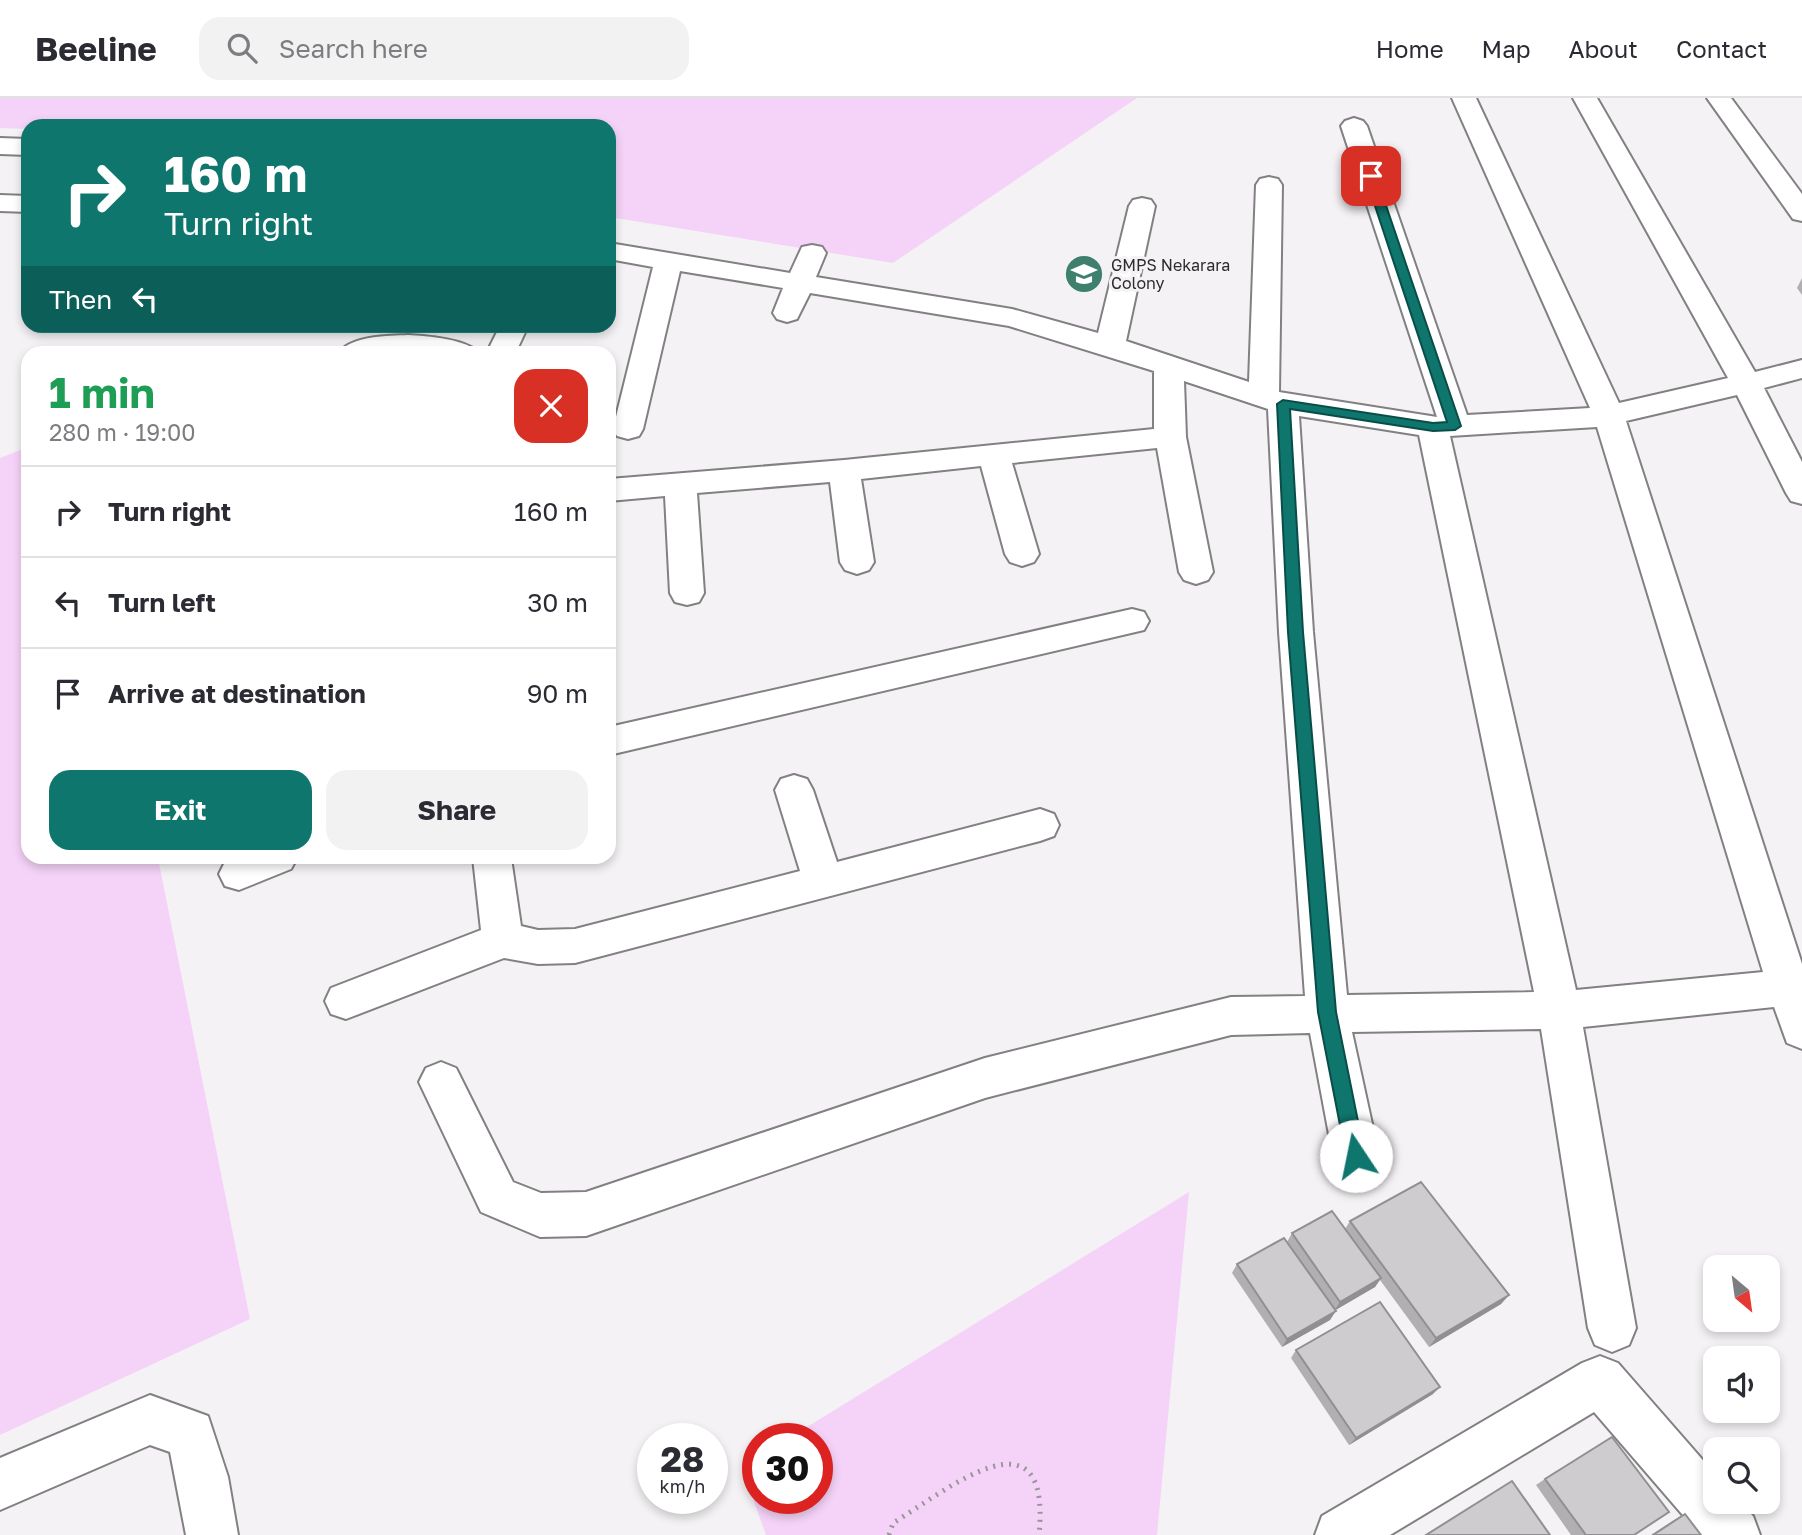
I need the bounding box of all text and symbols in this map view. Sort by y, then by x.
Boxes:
search box [199,17,689,80]
text: Beeline [35,29,157,68]
icon: search [223,29,261,67]
text: Search here [279,33,428,64]
text: Home [1376,34,1444,63]
text: Map [1482,34,1531,63]
text: About [1569,34,1638,63]
text: Contact [1676,34,1767,63]
text: 160 m [164,144,307,203]
pin [1341,146,1401,206]
icon: right [49,147,140,238]
icon: arrive [1352,157,1390,195]
text: Turn right [164,204,313,242]
school or university icon: GMPS Nekarara Colony [1063,253,1105,295]
place label: GMPS Nekarara Colony [1111,255,1230,293]
icon: left [126,280,164,318]
text: Then [49,284,112,315]
text: 1 min [49,367,155,417]
button: close [514,369,588,443]
text: 280 m · 19:00 [49,418,196,446]
icon: right [49,493,87,531]
text: Turn right [108,496,231,527]
text: 160 m [514,496,588,527]
icon: left [49,584,87,622]
text: Turn left [108,587,216,618]
text: 30 m [527,587,588,618]
icon: arrive [49,675,87,713]
text: Arrive at destination [108,678,366,709]
text: 90 m [527,678,588,709]
button: Exit [49,770,312,850]
button: Share [326,770,588,850]
position arrow [1319,1119,1393,1193]
north arrow [1703,1255,1780,1332]
map controls [1703,1255,1780,1514]
button: sound [1703,1346,1780,1423]
speed limit sign: 30 [742,1423,833,1514]
button: search [1703,1437,1780,1514]
text: 28 [661,1438,704,1480]
text: km/h [660,1475,705,1497]

